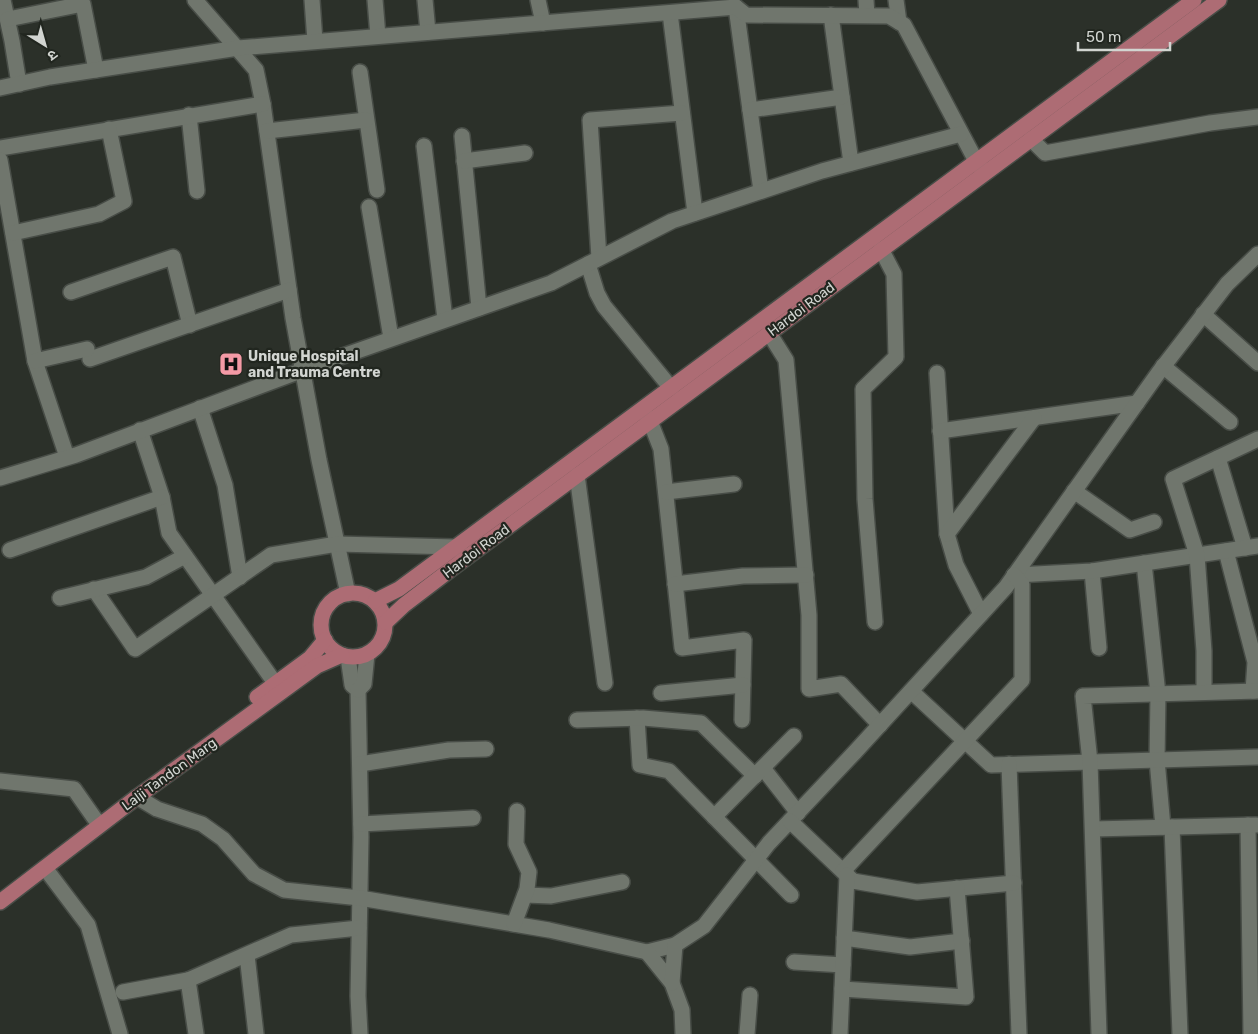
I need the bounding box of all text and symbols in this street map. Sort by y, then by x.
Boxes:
north arrow [20,20,70,70]
scale bar [1078,20,1170,52]
text: 50 m [1086,28,1121,46]
text: उ [43,46,61,65]
street label: Hardoi Road [765,279,838,340]
place label: Unique Hospital and Trauma Centre [248,348,381,381]
hospital icon: Unique Hospital and Trauma Centre [218,351,244,377]
street label: Hardoi Road [440,521,513,582]
street label: Lalji Tandon Marg [119,734,220,814]

